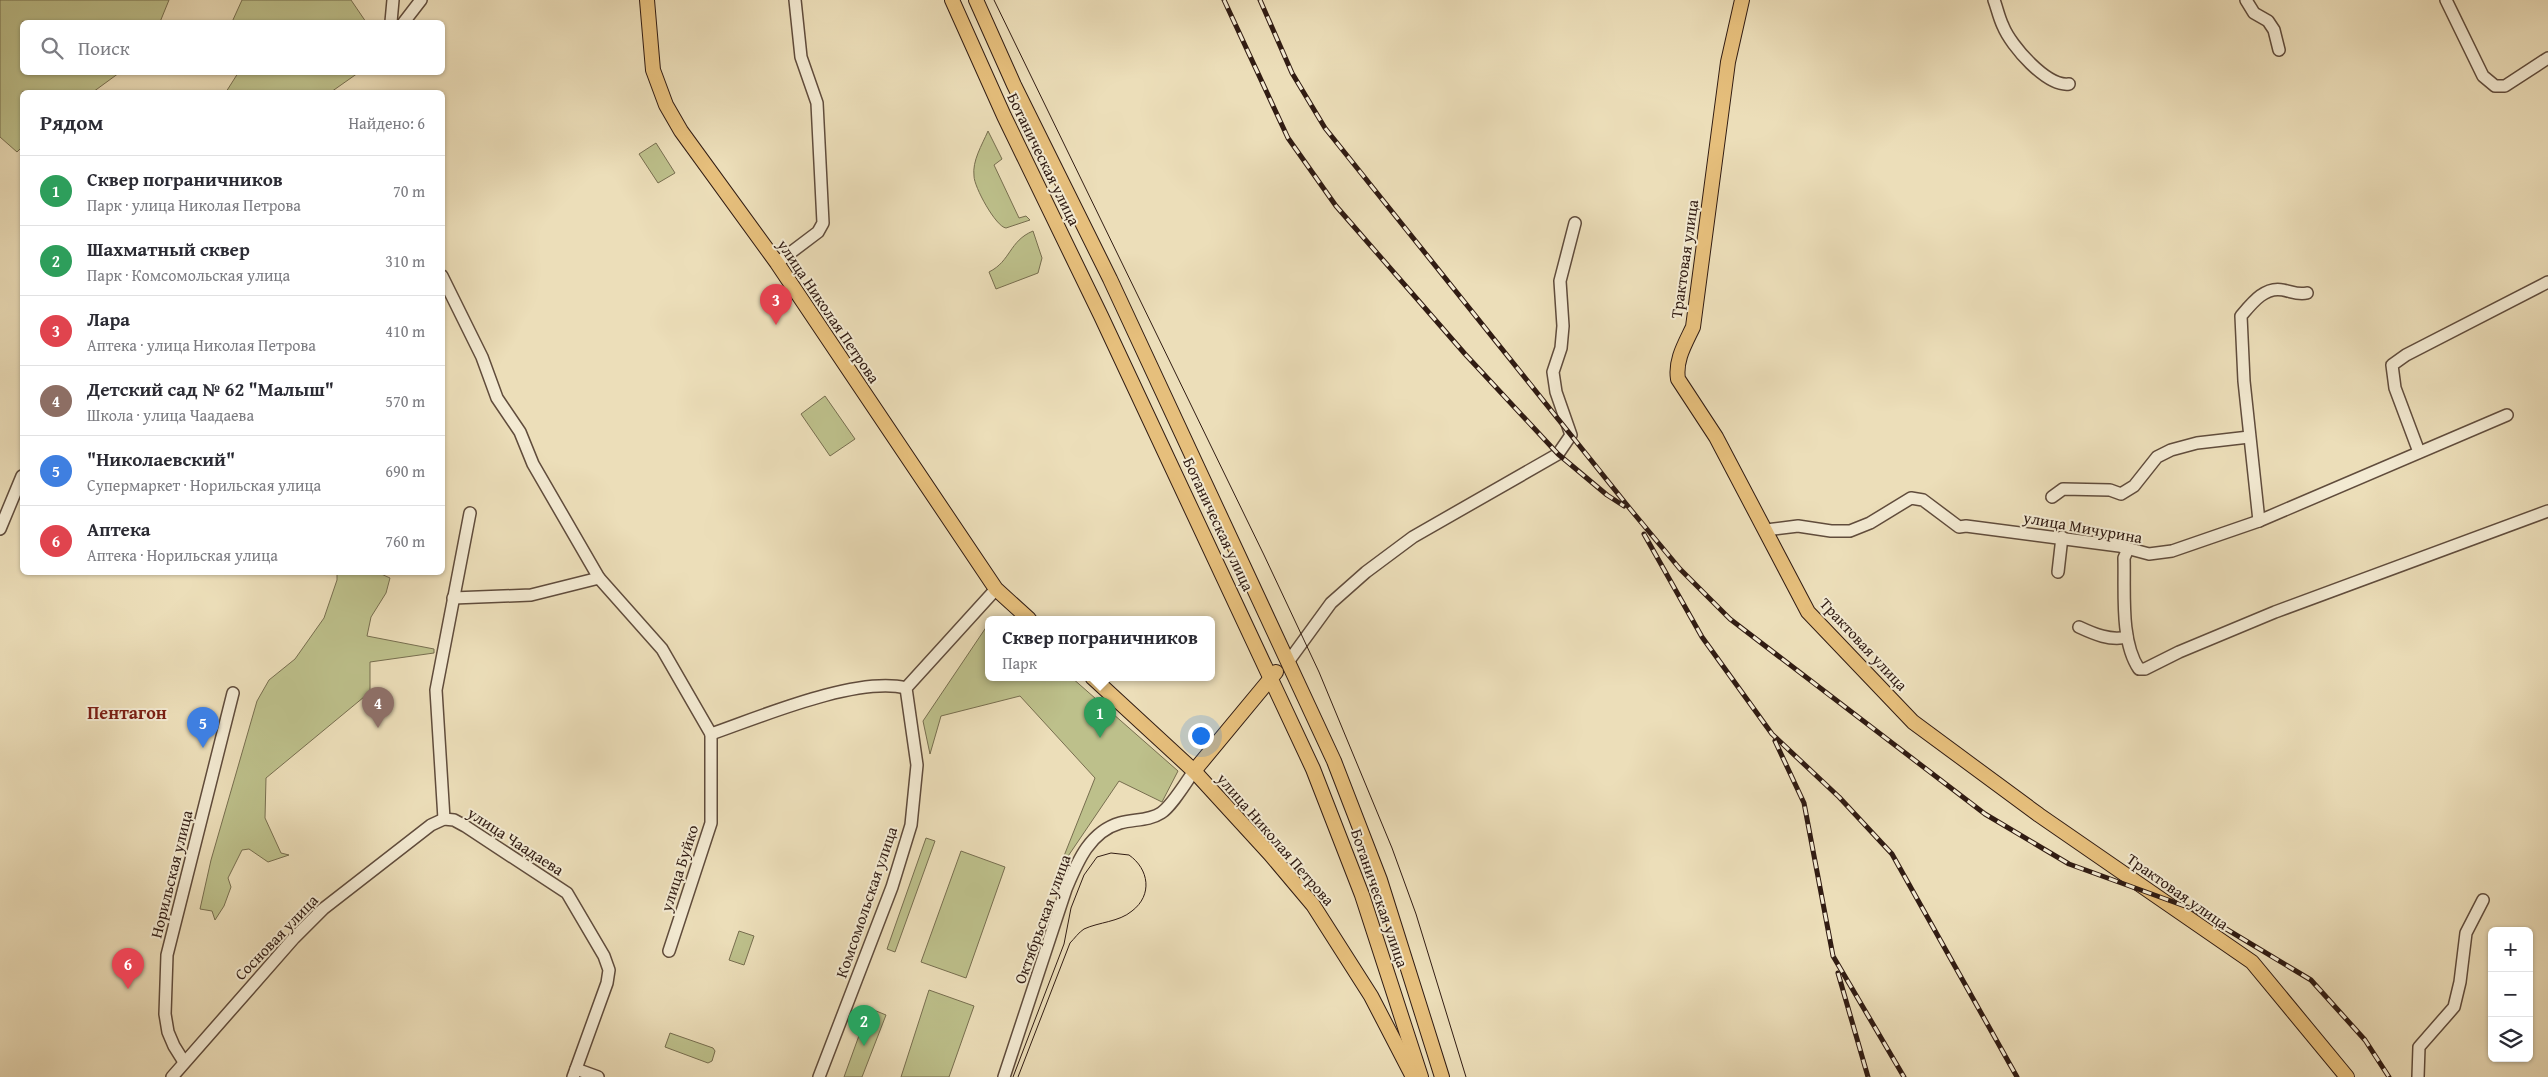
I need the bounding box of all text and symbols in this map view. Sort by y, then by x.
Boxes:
search box [20,20,445,75]
icon: search [38,34,66,62]
text: Поиск [78,34,130,62]
street label: Ботаническая улица [1001,88,1087,230]
text: Рядом [40,107,103,138]
text: Найдено: 6 [348,111,425,135]
text: Сквер пограничников [87,165,283,193]
text: 1 [52,179,60,203]
text: 70 m [393,179,425,203]
text: Парк · улица Николая Петрова [87,193,301,217]
street label: Трактовая улица [1664,198,1704,320]
street label: улица Николая Петрова [771,233,886,388]
text: Шахматный сквер [87,235,250,263]
text: 2 [52,249,60,273]
text: 310 m [385,249,425,273]
text: Парк · Комсомольская улица [87,263,290,287]
pin: 3 [760,284,792,325]
text: Лара [87,305,130,333]
text: 3 [52,319,60,343]
text: 410 m [385,319,425,343]
text: Аптека · улица Николая Петрова [87,333,316,357]
text: Детский сад № 62 "Малыш" [87,375,334,403]
text: 4 [52,389,60,413]
text: 570 m [385,389,425,413]
text: Школа · улица Чаадаева [87,403,254,427]
text: "Николаевский" [87,445,235,473]
street label: Ботаническая улица [1177,453,1261,595]
text: 5 [52,459,60,483]
text: 690 m [385,459,425,483]
text: Супермаркет · Норильская улица [87,473,321,497]
street label: улица Мичурина [2021,505,2145,549]
text: Аптека [87,515,151,543]
text: 6 [52,529,60,553]
text: 760 m [385,529,425,553]
text: Аптека · Норильская улица [87,543,278,567]
street label: Трактовая улица [1814,592,1914,696]
popup [985,616,1215,681]
text: Сквер пограничников [1002,623,1198,651]
text: Парк [1002,651,1037,675]
pin: 4 [362,687,394,728]
pin: 1 [1084,697,1116,738]
district label: Пентагон [87,699,167,726]
pin: 5 [187,707,219,748]
your location [1188,723,1214,749]
street label: улица Николая Петрова [1211,767,1341,911]
street label: улица Чаадаева [462,800,569,881]
street label: Норильская улица [143,807,199,941]
street label: улица Буйко [653,822,704,915]
street label: Комсомольская улица [829,823,903,981]
street label: Ботаническая улица [1345,825,1415,971]
street label: Трактовая улица [2122,847,2234,935]
street label: Октябрьская улица [1007,851,1077,987]
street label: Сосновая улица [229,888,324,985]
map controls [2488,927,2533,1062]
button: + [2488,927,2533,972]
pin: 6 [112,948,144,989]
button: − [2488,972,2533,1017]
pin: 2 [848,1005,880,1046]
button: layers [2488,1017,2533,1062]

